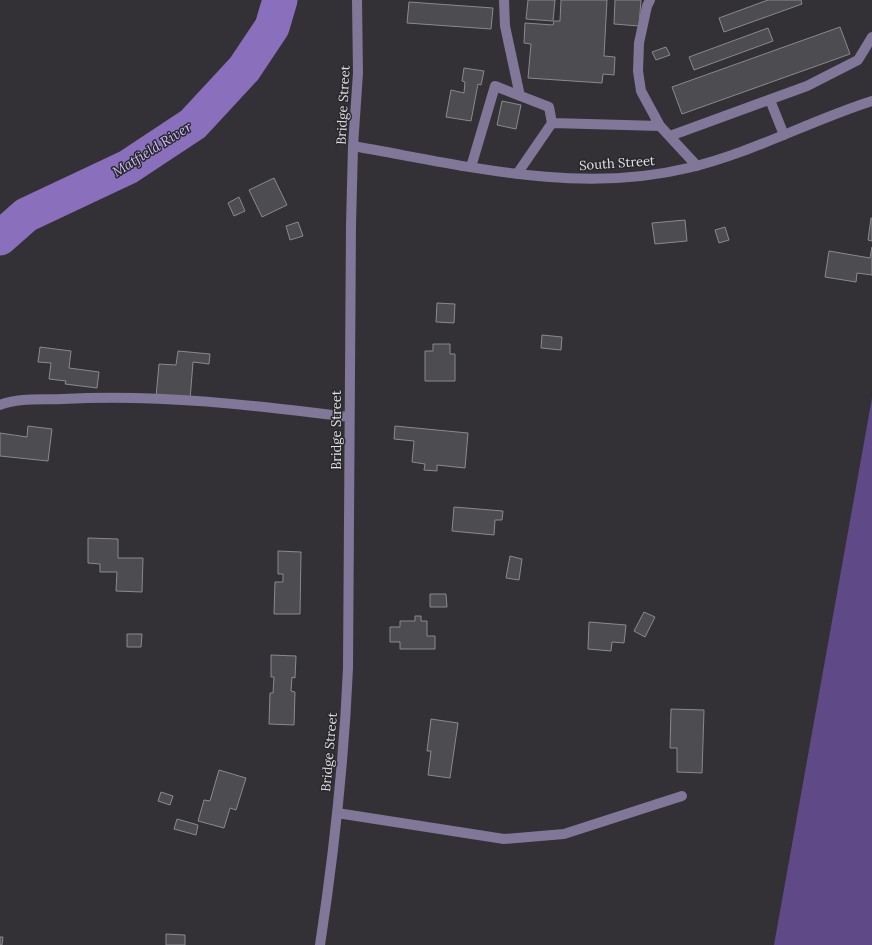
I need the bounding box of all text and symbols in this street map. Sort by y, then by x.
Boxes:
street label: Bridge Street [332,65,354,145]
water label: Matfield River [109,117,196,181]
street label: South Street [579,152,655,174]
street label: Bridge Street [328,390,345,470]
street label: Bridge Street [317,712,341,792]

